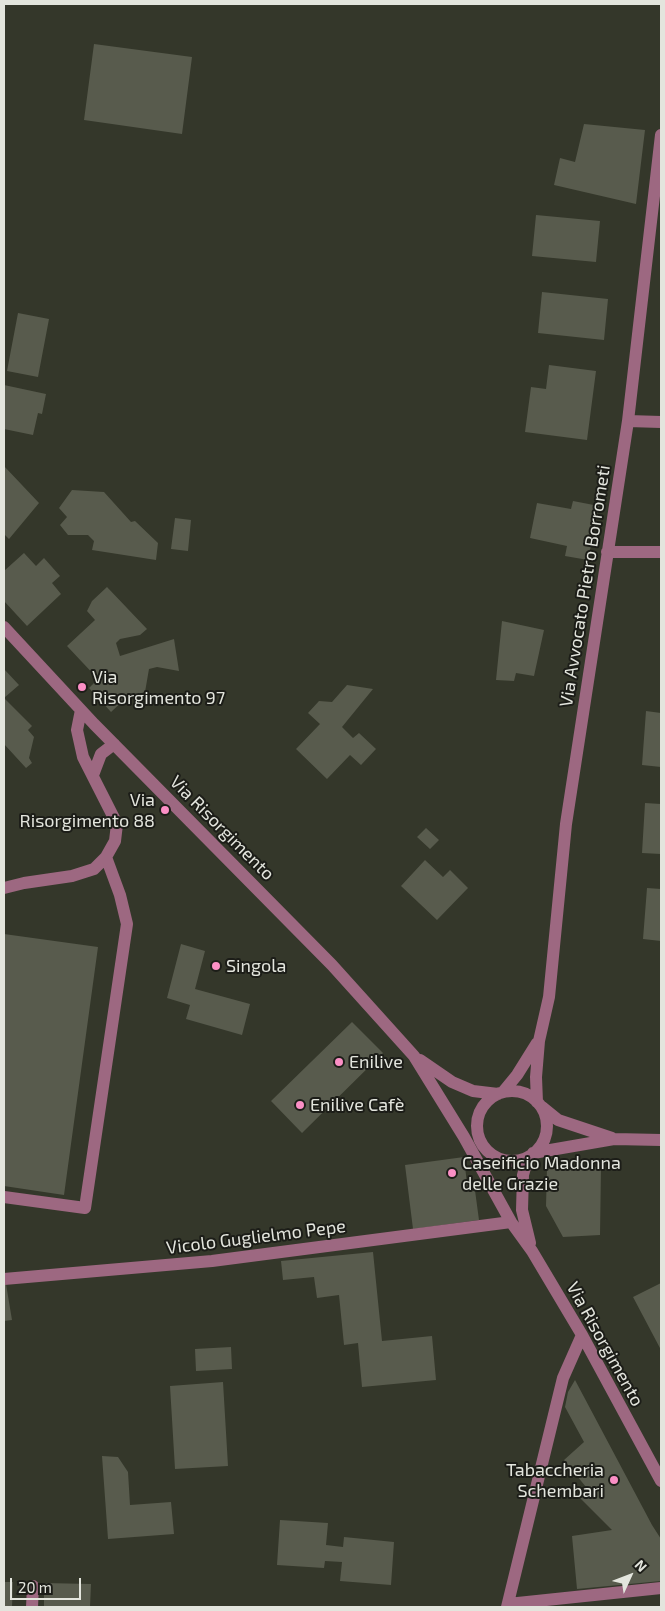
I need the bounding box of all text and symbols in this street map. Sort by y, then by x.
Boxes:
street label: Via Avvocato Pietro Borrometi [555,464,615,708]
place label: Via Risorgimento 97 [92,666,225,709]
marker: Via Risorgimento 97 [76,681,88,693]
street label: Via Risorgimento [165,771,279,885]
place label: Via Risorgimento 88 [20,789,155,832]
marker: Via Risorgimento 88 [159,804,171,816]
place label: Singola [226,955,286,977]
marker: Singola [210,960,222,972]
place label: Enilive [349,1051,403,1073]
marker: Enilive [333,1056,345,1068]
place label: Enilive Cafè [310,1094,404,1116]
marker: Enilive Cafè [294,1099,306,1111]
place label: Caseificio Madonna delle Grazie [462,1152,621,1194]
marker: Caseificio Madonna delle Grazie [446,1167,458,1179]
street label: Vicolo Guglielmo Pepe [165,1215,347,1259]
street label: Via Risorgimento [562,1278,648,1410]
place label: Tabaccheria Schembari [506,1459,604,1502]
marker: Tabaccheria Schembari [608,1474,620,1486]
north arrow [605,1551,655,1601]
text: N [632,1556,651,1575]
scale bar [12,1568,84,1600]
text: 20 m [18,1578,52,1596]

